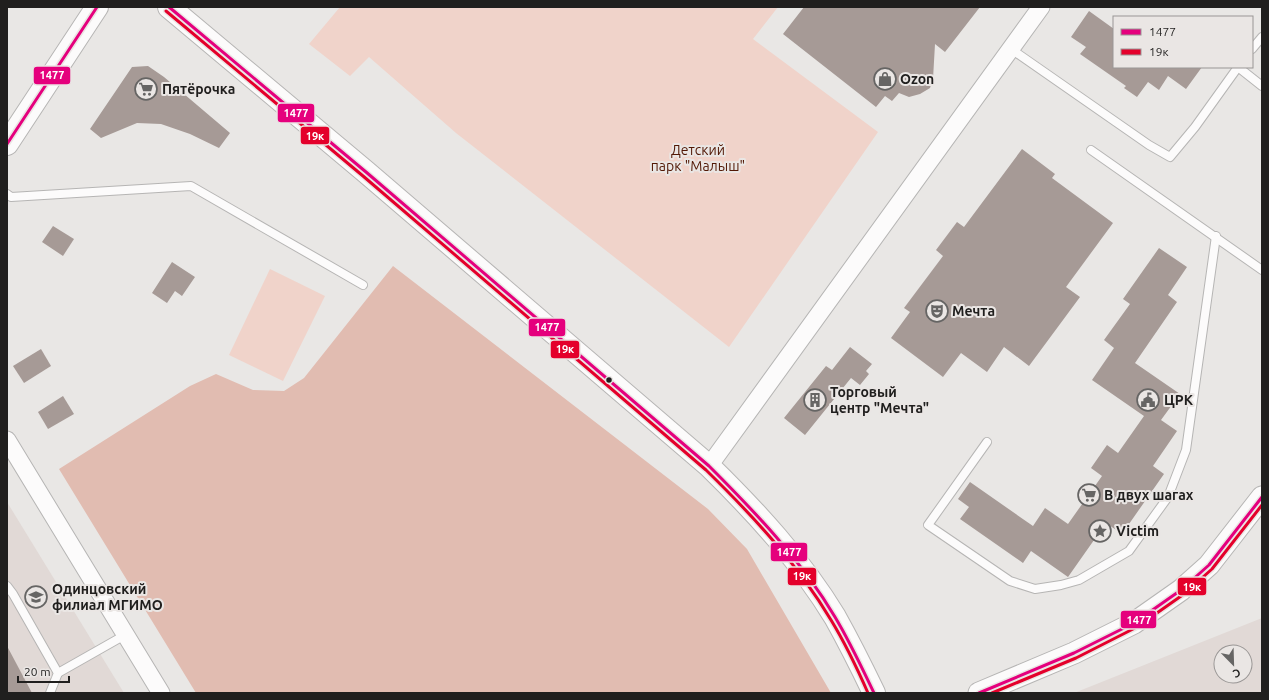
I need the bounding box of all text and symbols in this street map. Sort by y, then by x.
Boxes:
legend [1113,16,1253,68]
text: 1477 [1149,25,1176,38]
text: 19к [1149,45,1169,58]
line badge: 1477 [33,66,71,85]
shop icon: Ozon [872,66,898,92]
text: 1477 [40,69,64,81]
place label: Ozon [900,71,934,87]
supermarket icon: Пятёрочка [133,76,159,102]
place label: Пятёрочка [162,81,235,97]
line badge: 1477 [277,103,315,123]
text: 1477 [284,107,308,119]
line badge: 19к [300,126,330,145]
text: 19к [306,130,325,142]
park label: Детский парк "Малыш" [651,142,745,174]
theatre icon: Мечта [924,298,950,324]
place label: Мечта [952,303,995,319]
line badge: 1477 [528,318,566,337]
text: 1477 [535,321,559,333]
line badge: 19к [550,340,580,359]
text: 19к [556,343,575,355]
unlabelled marker [604,375,614,385]
place label: Торговый центр "Мечта" [830,384,929,416]
building icon: Торговый центр "Мечта" [802,387,828,413]
public building icon: ЦРК [1135,387,1161,413]
place label: ЦРК [1164,392,1194,408]
supermarket icon: В двух шагах [1076,482,1102,508]
place label: В двух шагах [1104,487,1194,503]
place icon: Victim [1087,518,1113,544]
place label: Victim [1116,523,1159,539]
line badge: 1477 [770,542,808,562]
text: 1477 [777,546,801,558]
line badge: 19к [787,567,817,586]
text: 19к [793,570,812,582]
line badge: 19к [1177,577,1207,596]
place label: Одинцовский филиал МГИМО [52,581,163,613]
text: 19к [1183,581,1202,593]
school or university icon: Одинцовский филиал МГИМО [23,584,49,610]
line badge: 1477 [1120,610,1157,629]
text: 1477 [1127,614,1151,626]
north arrow [1213,644,1253,684]
scale bar [18,658,69,684]
text: 20 m [24,665,51,678]
text: С [1231,666,1242,680]

